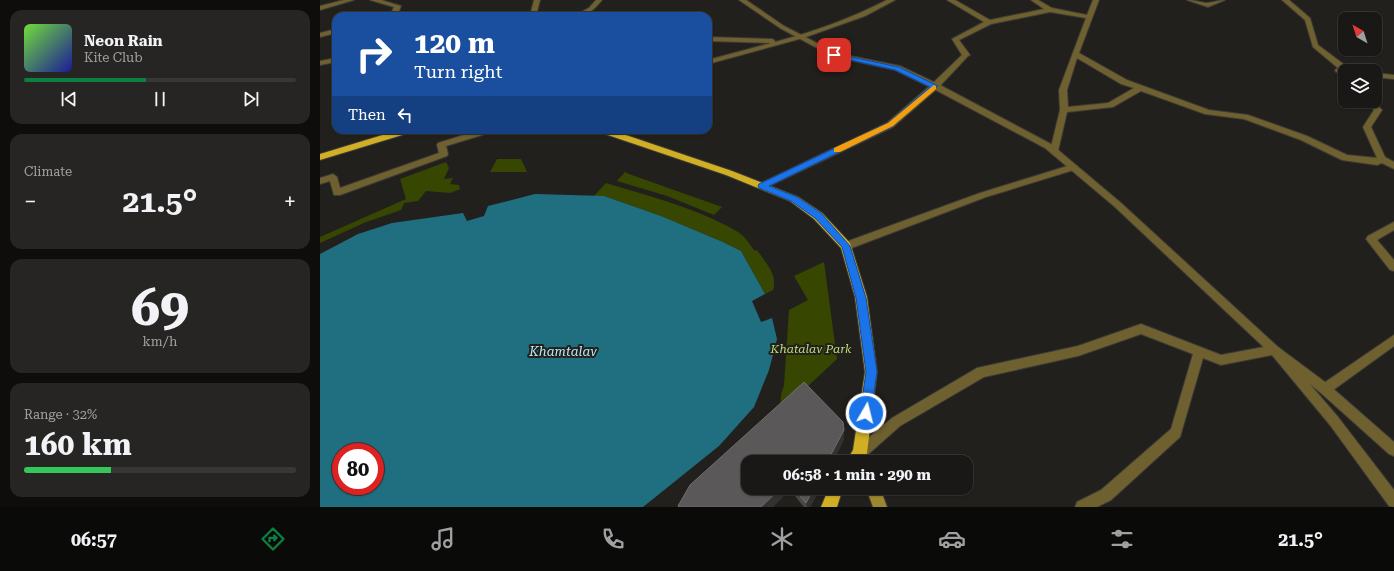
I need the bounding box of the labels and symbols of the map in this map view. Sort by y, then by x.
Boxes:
north arrow [1338,12,1382,56]
pin [817,38,851,72]
park label: Khatalav Park [770,342,852,356]
water label: Khamtalav [528,344,597,359]
position arrow [845,392,887,434]
speed limit sign: 80 [332,443,384,495]

